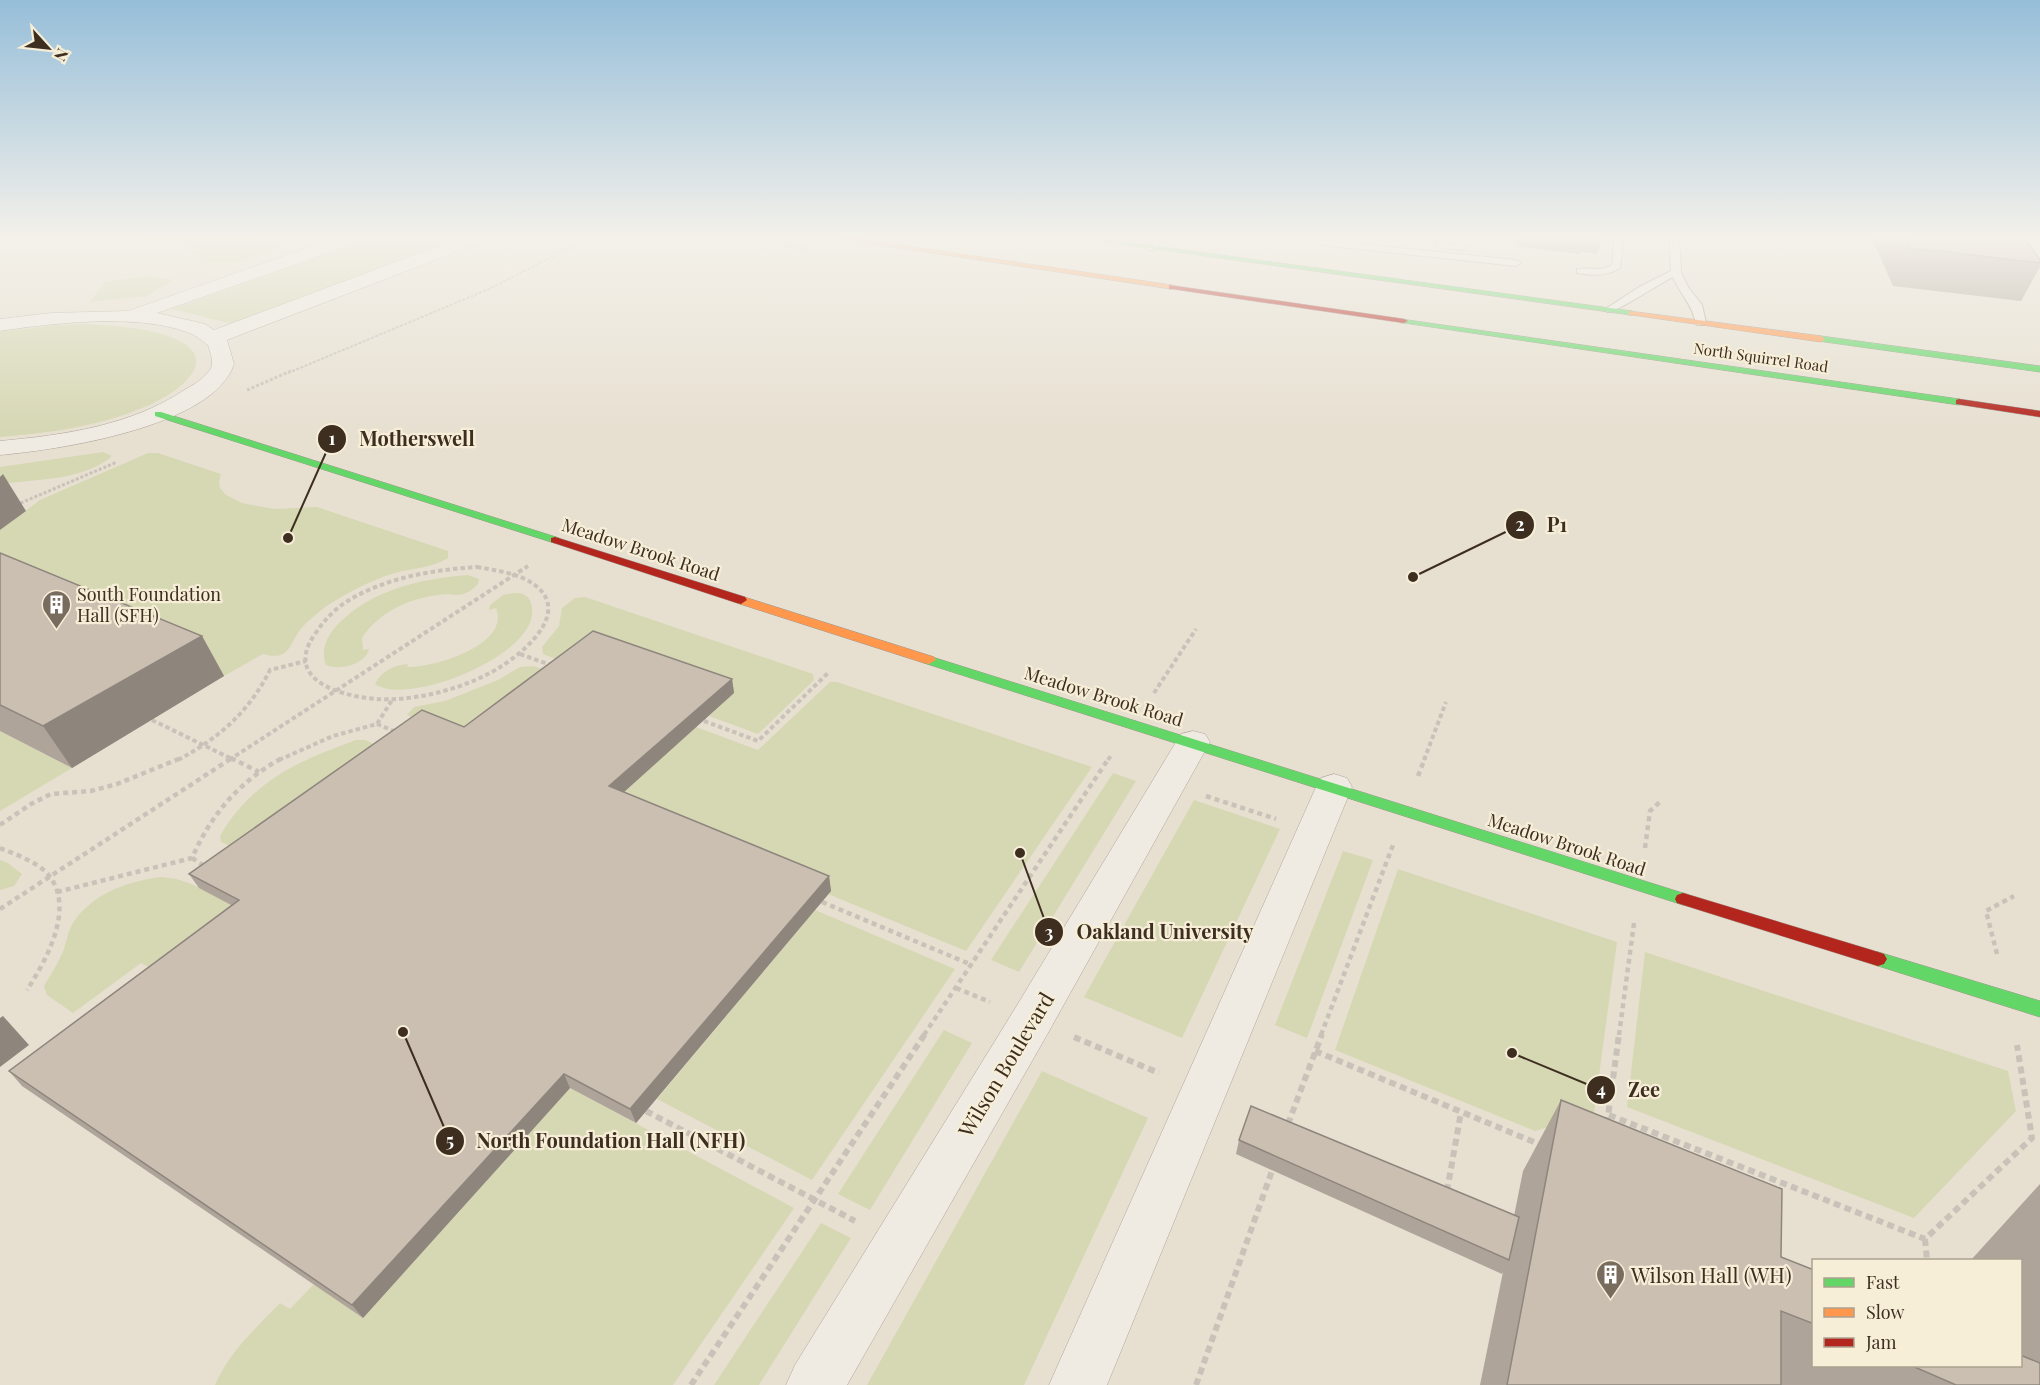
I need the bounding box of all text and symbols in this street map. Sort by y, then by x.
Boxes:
north arrow [18,18,78,78]
text: N [50,45,74,65]
street label: North Squirrel Road [1693,338,1830,376]
callout: Motherswell [317,420,486,458]
text: Motherswell [359,424,475,451]
text: 1 [329,426,336,450]
callout: P1 [1505,506,1579,544]
text: P1 [1547,510,1568,537]
street label: Meadow Brook Road [559,512,724,586]
text: 2 [1515,512,1525,536]
place label: South Foundation Hall (SFH) [77,582,221,627]
building icon: South Foundation Hall (SFH) [40,588,72,630]
street label: Meadow Brook Road [1022,660,1187,732]
street label: Meadow Brook Road [1485,807,1650,881]
callout: Oakland University [1034,913,1265,951]
text: Oakland University [1077,917,1254,944]
text: 3 [1045,920,1054,944]
street label: Wilson Boulevard [950,986,1059,1142]
callout: Zee [1586,1071,1673,1109]
text: Zee [1628,1075,1660,1102]
text: 4 [1596,1077,1606,1101]
callout: North Foundation Hall (NFH) [435,1122,758,1160]
text: North Foundation Hall (NFH) [477,1126,745,1153]
text: 5 [446,1128,454,1152]
building icon: Wilson Hall (WH) [1594,1258,1626,1300]
legend [1812,1259,2022,1367]
place label: Wilson Hall (WH) [1630,1260,1792,1288]
text: Fast [1866,1270,1900,1294]
text: Slow [1866,1300,1904,1324]
text: Jam [1865,1330,1896,1354]

